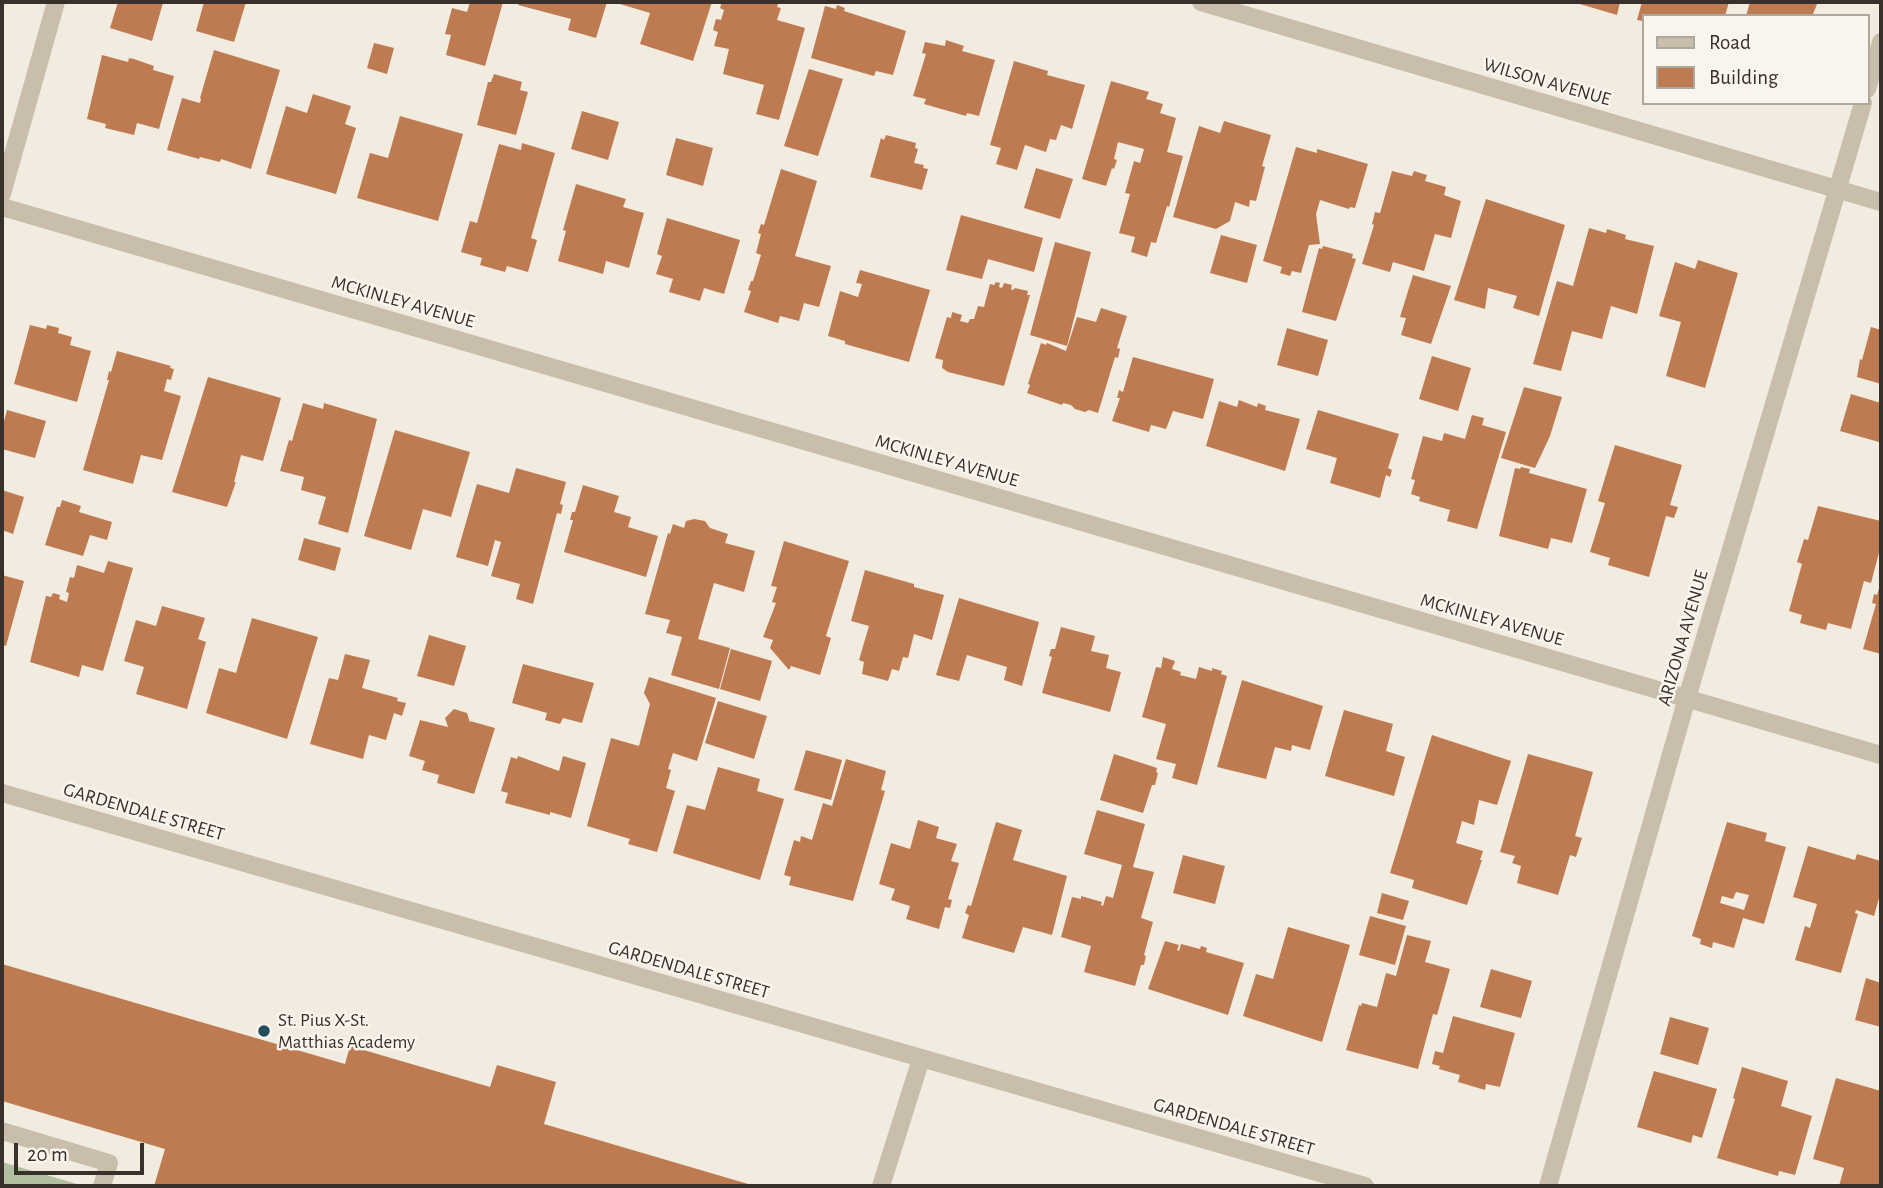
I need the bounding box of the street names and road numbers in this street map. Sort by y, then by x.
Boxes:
street label: WILSON AVENUE [1481,53,1613,111]
street label: MCKINLEY AVENUE [329,271,477,333]
street label: MCKINLEY AVENUE [873,430,1021,492]
street label: ARIZONA AVENUE [1653,567,1713,709]
street label: MCKINLEY AVENUE [1418,589,1566,651]
street label: GARDENDALE STREET [61,778,227,846]
street label: GARDENDALE STREET [606,936,772,1004]
street label: GARDENDALE STREET [1151,1093,1317,1161]

